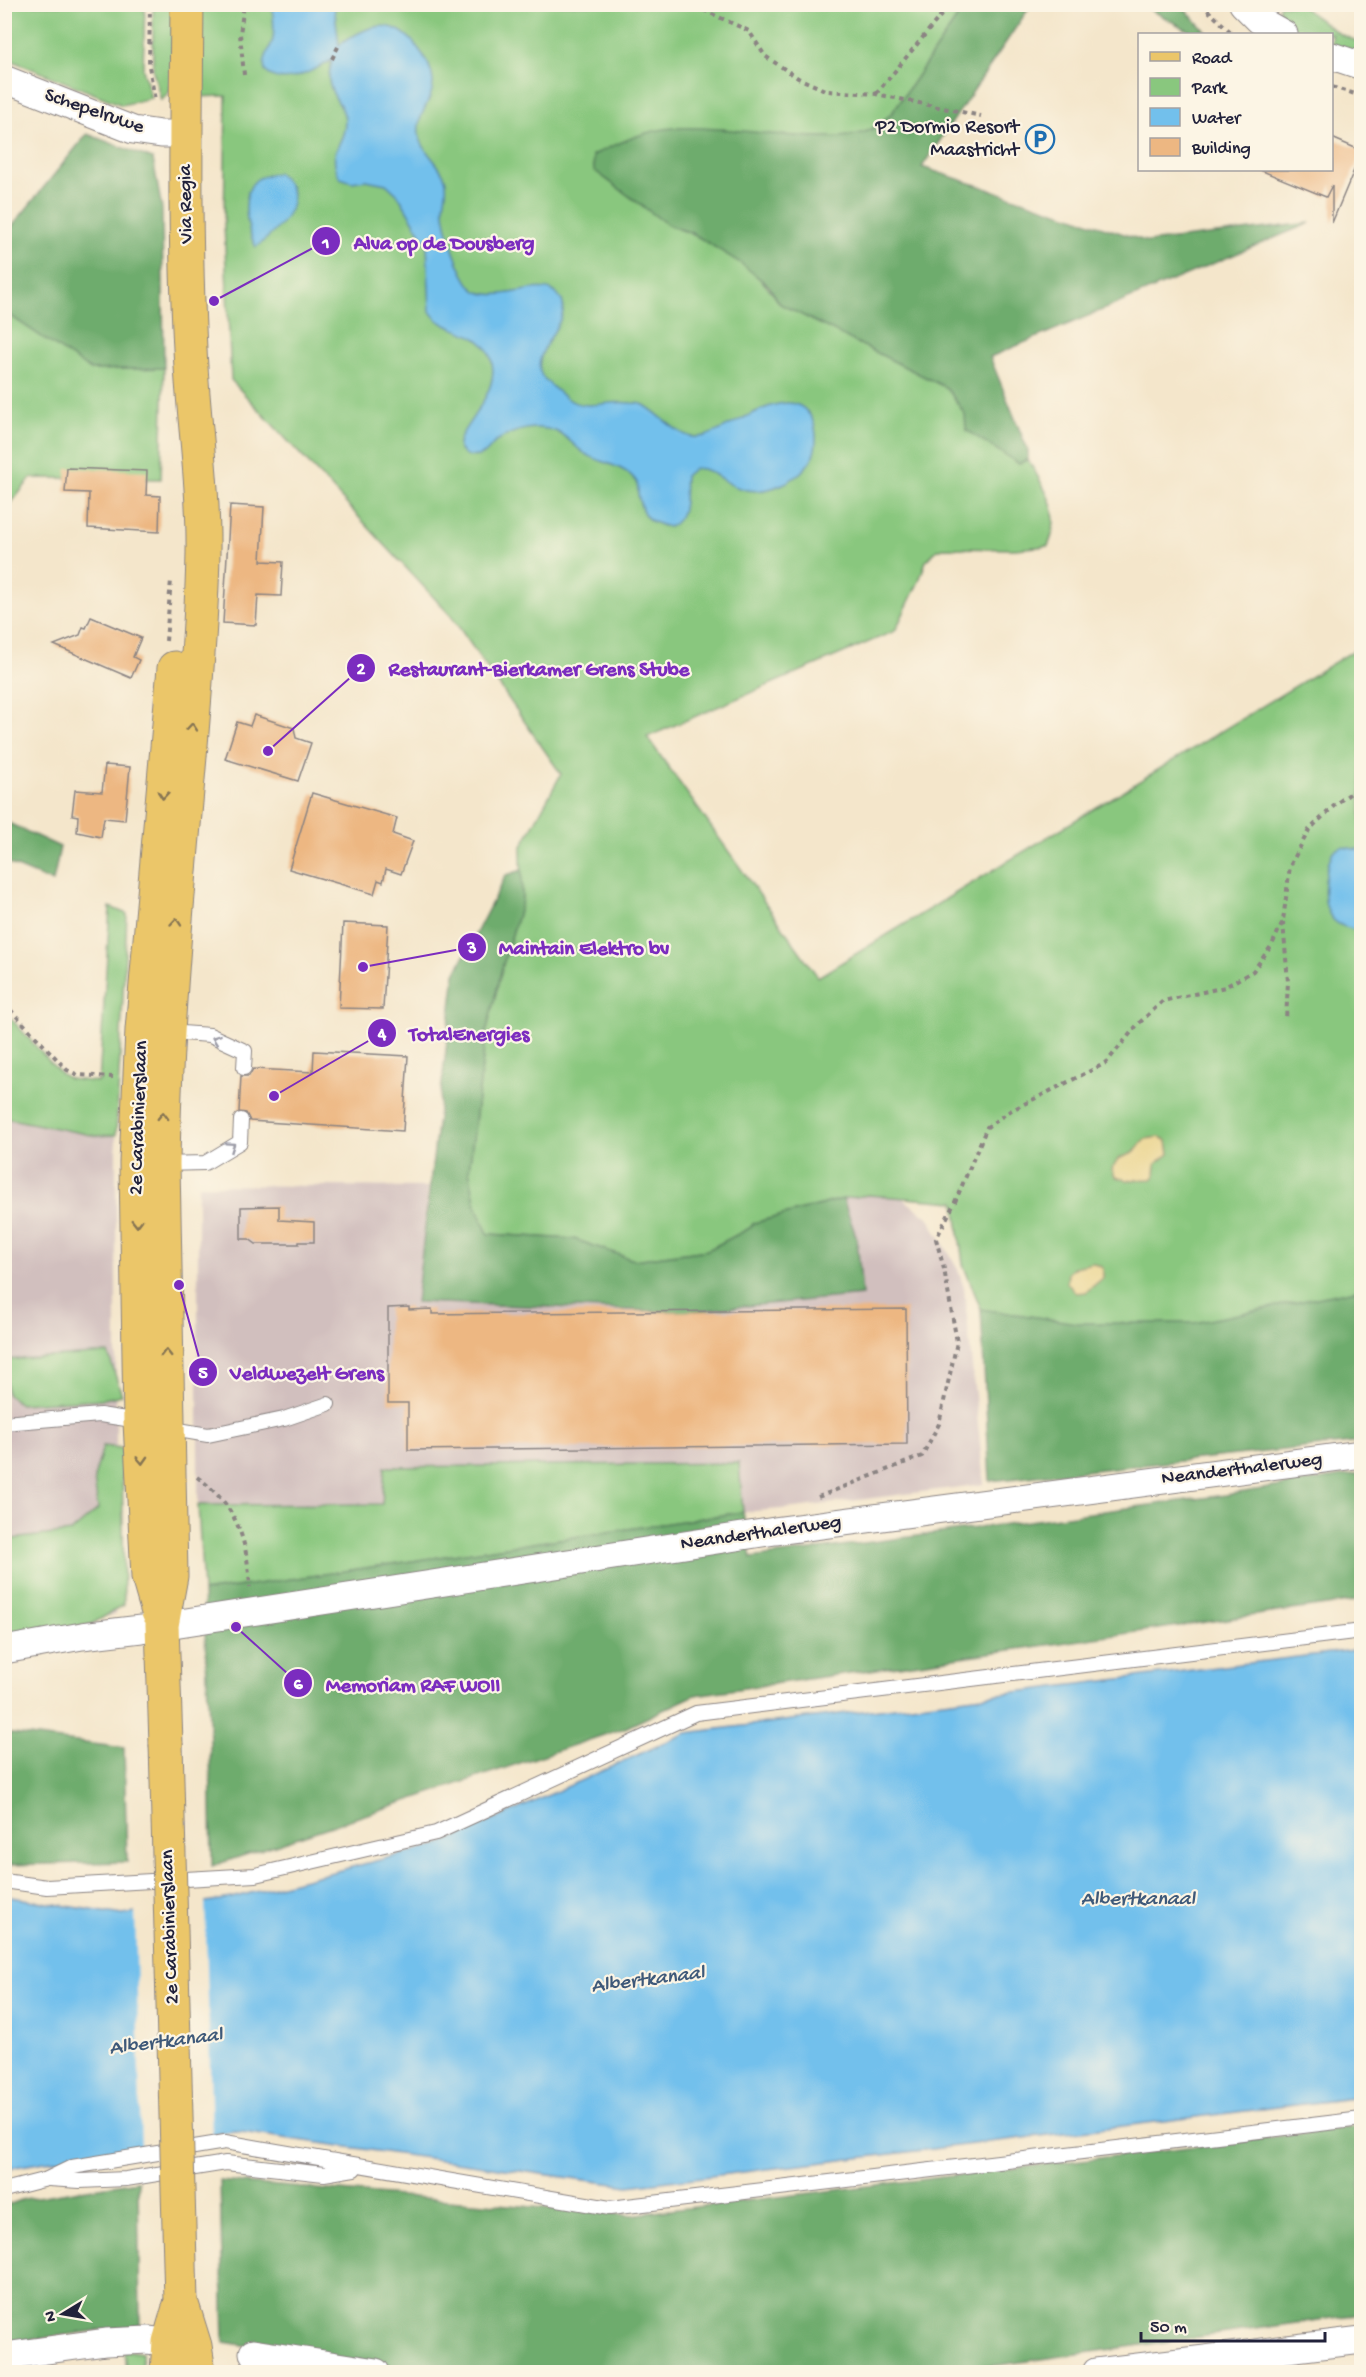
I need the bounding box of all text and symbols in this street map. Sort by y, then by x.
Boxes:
legend [1138,33,1333,171]
text: Road [1192,49,1233,70]
text: Park [1191,79,1228,100]
street label: Schepelruwe [41,84,148,140]
text: Water [1192,109,1242,130]
place label: P2 Dormio Resort Maastricht [874,117,1021,163]
parking icon: P2 Dormio Resort Maastricht [1024,123,1056,155]
text: Building [1191,139,1251,160]
street label: Via Regia [175,163,199,245]
callout: Alva op de Dousberg [311,222,546,261]
text: Alva op de Dousberg [353,233,534,258]
text: 1 [321,234,330,255]
callout: Restaurant-Bierkamer Grens Stube [346,648,701,687]
text: Restaurant-Bierkamer Grens Stube [388,659,691,684]
text: 2 [357,660,366,681]
one-way arrow [185,723,198,732]
one-way arrow [157,790,170,799]
one-way arrow [169,917,182,926]
callout: Maintain Elektro bv [457,927,681,966]
text: Maintain Elektro bv [499,938,670,963]
text: 3 [466,939,477,960]
callout: TotalEnergies [367,1014,541,1053]
text: TotalEnergies [407,1024,530,1049]
text: 4 [377,1025,387,1046]
one-way arrow [211,1033,221,1046]
street label: 2e Carabinierslaan [126,1040,154,1196]
one-way arrow [157,1112,170,1121]
one-way arrow [225,1143,236,1154]
one-way arrow [131,1219,143,1228]
one-way arrow [160,1349,172,1358]
callout: Veldwezelt Grens [188,1352,396,1391]
text: Veldwezelt Grens [229,1363,385,1388]
text: 5 [198,1364,208,1385]
street label: Neanderthalerweg [1160,1449,1324,1491]
one-way arrow [135,1455,148,1464]
street label: Neanderthalerweg [679,1511,843,1557]
callout: Memoriam RAF WOII [283,1664,512,1703]
text: 6 [293,1675,303,1696]
text: Memoriam RAF WOII [326,1675,500,1700]
street label: 2e Carabinierslaan [157,1849,185,2005]
water label: Albertkanaal [1081,1888,1196,1913]
water label: Albertkanaal [590,1961,707,2000]
water label: Albertkanaal [108,2023,225,2062]
north arrow [33,2284,93,2344]
scale bar [1141,2305,1326,2343]
text: N [41,2309,62,2323]
text: 50 m [1150,2318,1187,2339]

